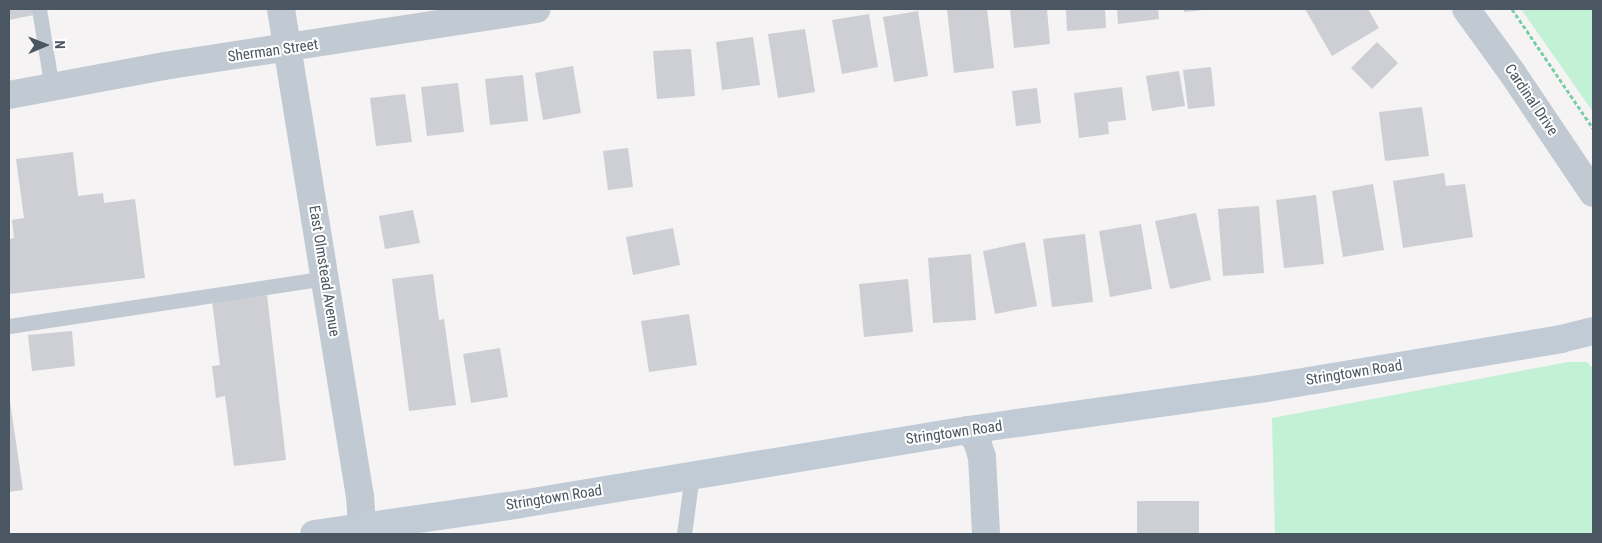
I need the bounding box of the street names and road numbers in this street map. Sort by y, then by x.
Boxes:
street label: Sherman Street [227,36,319,66]
street label: Cardinal Drive [1501,61,1561,139]
street label: East Olmstead Avenue [305,204,343,338]
street label: Stringtown Road [1305,357,1403,389]
street label: Stringtown Road [905,417,1003,449]
street label: Stringtown Road [505,482,603,514]

